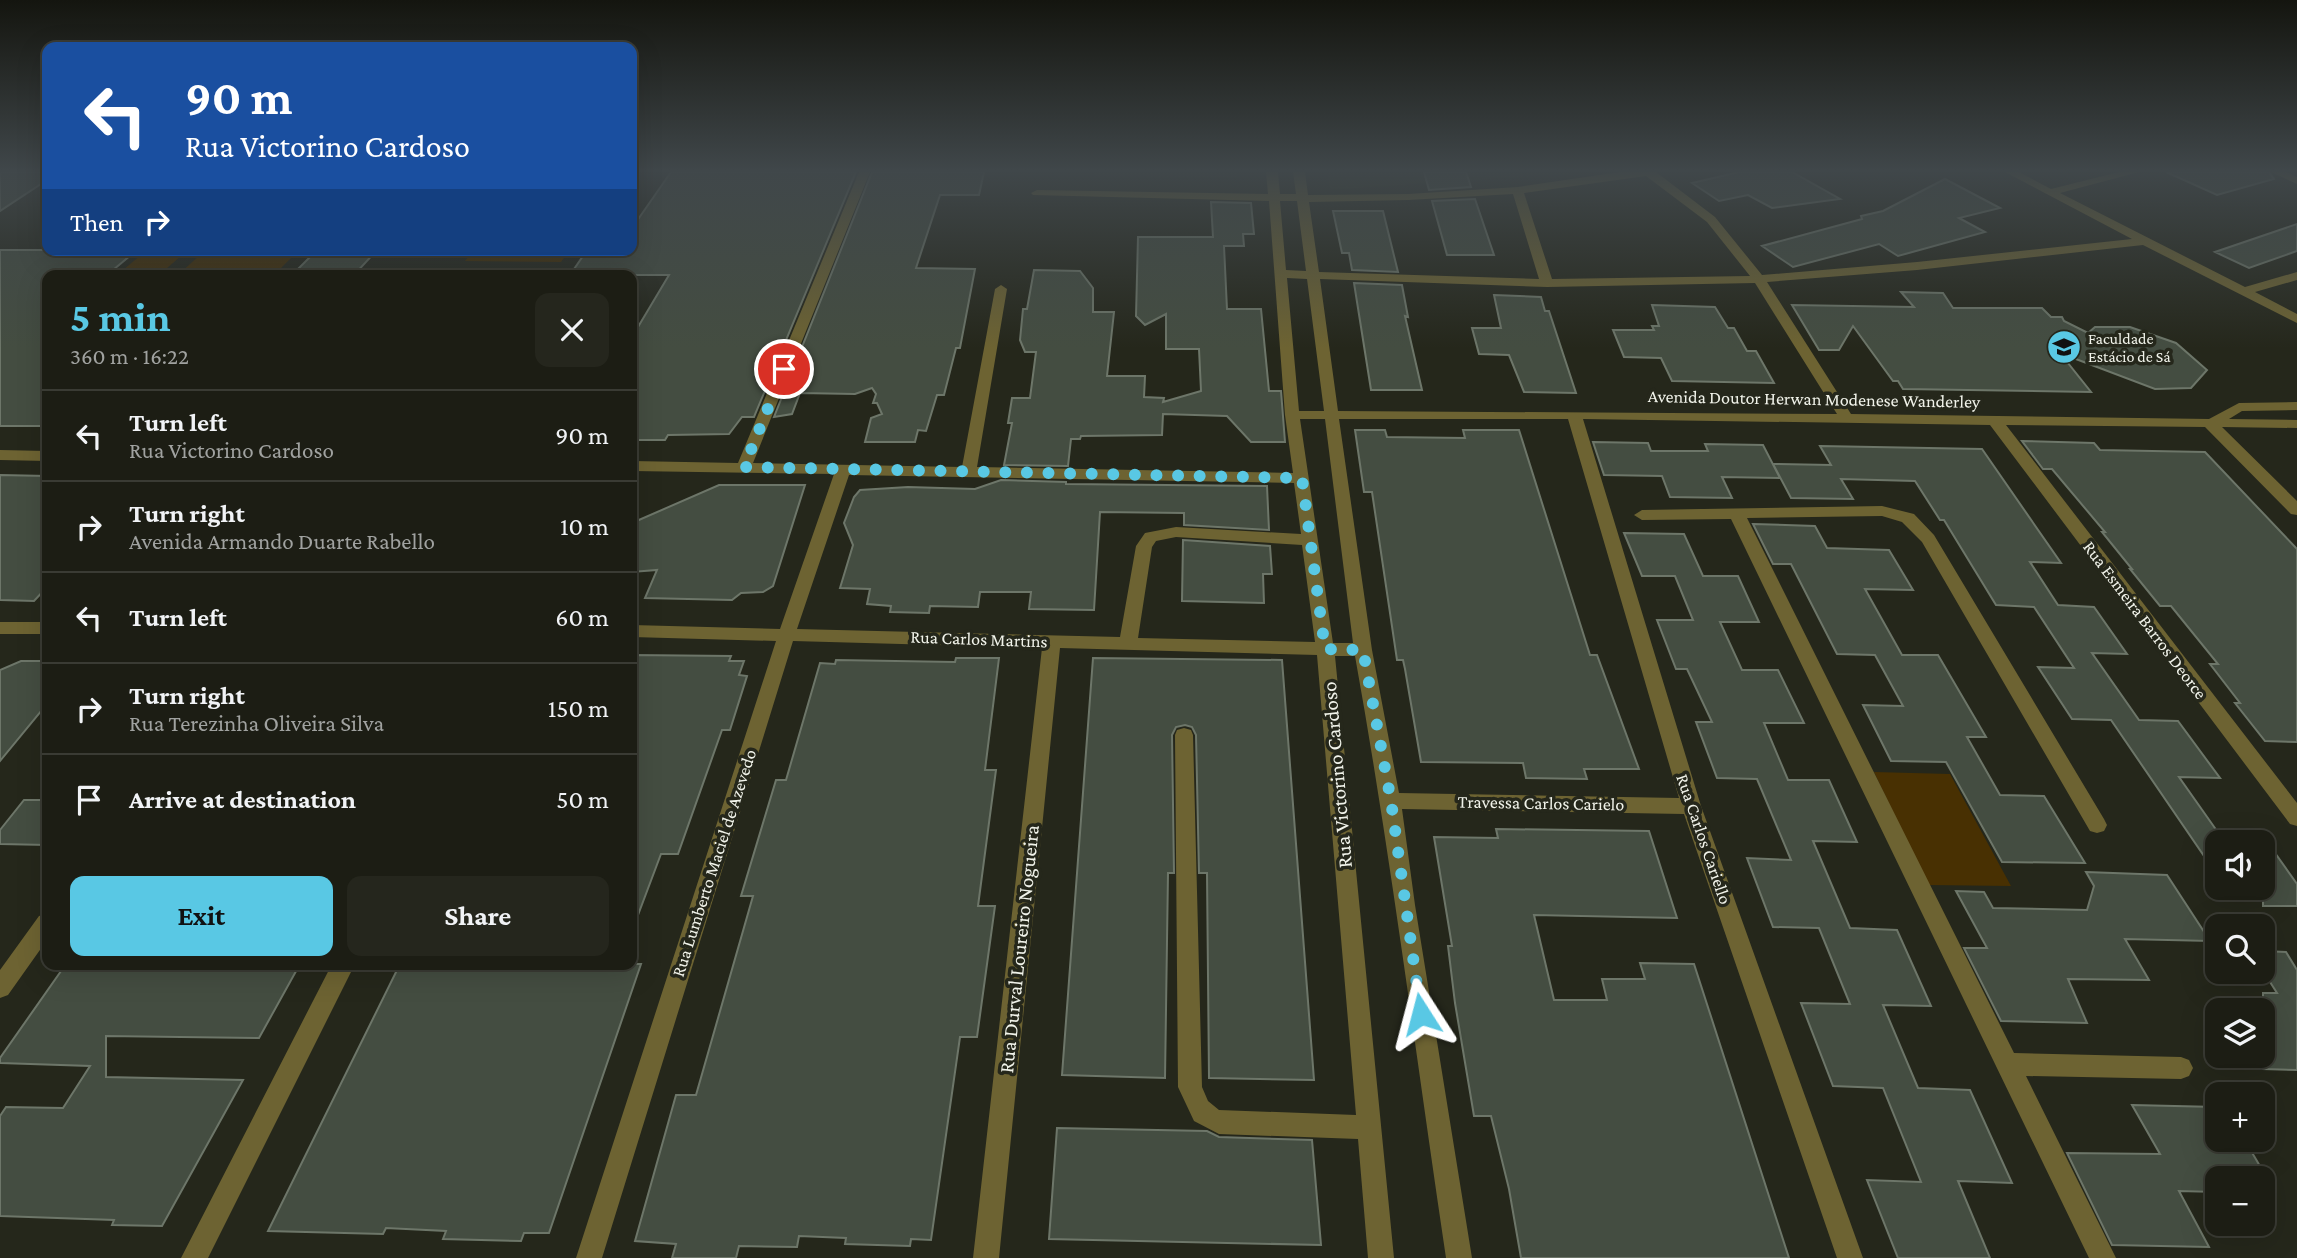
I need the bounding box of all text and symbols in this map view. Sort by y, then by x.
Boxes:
icon: left [70,70,161,161]
text: 90 m [185,70,292,125]
text: Rua Victorino Cardoso [185,128,470,164]
icon: right [138,203,176,241]
text: Then [70,208,124,237]
text: 5 min [70,293,171,340]
button: close [535,293,609,367]
school or university icon: Faculdade Estácio de Sá [2045,328,2083,366]
place label: Faculdade Estácio de Sá [2088,330,2171,365]
pin [754,339,814,399]
text: 360 m · 16:22 [70,343,189,369]
icon: arrive [765,350,803,388]
street label: Avenida Doutor Herwan Modenese Wanderley [1648,386,1981,412]
text: Turn left [129,408,227,437]
icon: left [70,417,108,455]
text: 90 m [555,421,609,450]
text: Rua Victorino Cardoso [129,437,334,463]
text: Turn right [129,499,245,528]
icon: right [70,508,108,546]
text: 10 m [560,512,609,541]
text: Avenida Armando Duarte Rabello [129,528,435,554]
street label: Rua Esmeira Barros Deorce [2079,537,2211,703]
icon: left [70,599,108,637]
text: Turn left [129,603,227,632]
text: 60 m [555,603,609,632]
street label: Rua Carlos Martins [910,627,1048,651]
text: Turn right [129,681,245,710]
street label: Rua Victorino Cardoso [1317,681,1357,869]
icon: right [70,690,108,728]
text: 150 m [548,694,609,723]
text: Rua Terezinha Oliveira Silva [129,710,384,736]
street label: Rua Lumberto Maciel de Azevedo [668,747,760,979]
street label: Rua Carlos Cariello [1672,771,1736,907]
icon: arrive [70,781,108,819]
text: Arrive at destination [129,785,356,814]
text: 50 m [556,785,609,814]
street label: Travessa Carlos Carielo [1457,792,1625,814]
street label: Rua Durval Loureiro Nogueira [994,823,1044,1074]
map controls [2205,830,2275,1236]
button: sound [2205,830,2275,900]
button: Exit [70,876,333,956]
button: Share [347,876,609,956]
button: search [2205,914,2275,984]
position arrow [1384,977,1458,1051]
button: layers [2205,998,2275,1068]
button: + [2205,1082,2275,1152]
button: − [2205,1166,2275,1236]

